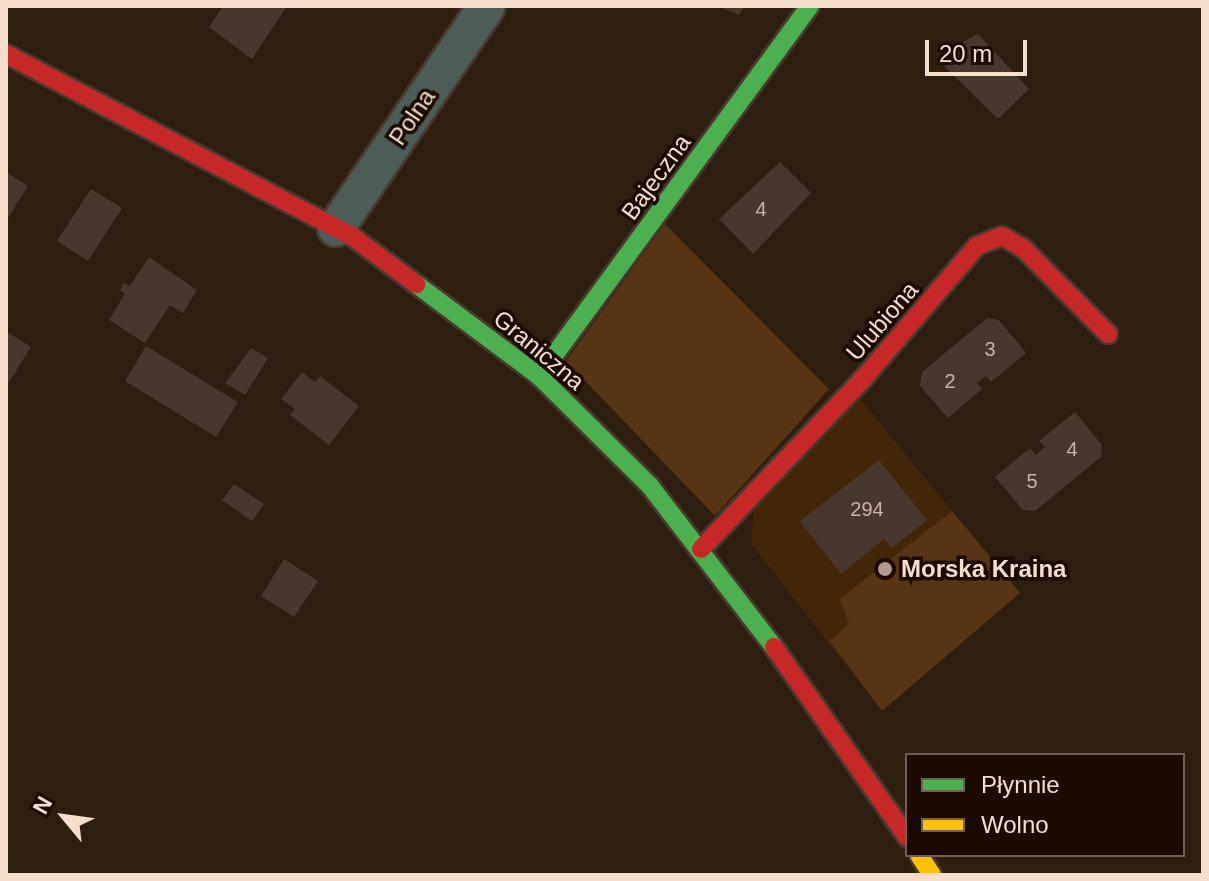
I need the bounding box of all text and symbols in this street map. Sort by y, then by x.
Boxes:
scale bar [929,24,1031,74]
text: 20 m [939,40,992,67]
street label: Polna [383,84,441,150]
street label: Bajeczna [615,129,697,225]
house number: 4 [755,197,767,221]
street label: Ulubiona [840,276,924,366]
street label: Graniczna [488,304,590,396]
house number: 3 [984,337,996,361]
house number: 2 [944,369,956,393]
house number: 4 [1066,437,1078,461]
house number: 5 [1026,469,1038,493]
house number: 294 [850,497,884,521]
place label: Morska Kraina [901,555,1066,583]
marker: Morska Kraina [876,560,894,578]
legend [905,753,1185,857]
text: Płynnie [981,771,1060,798]
north arrow [24,777,104,857]
text: N [28,792,57,818]
text: Wolno [981,811,1049,838]

